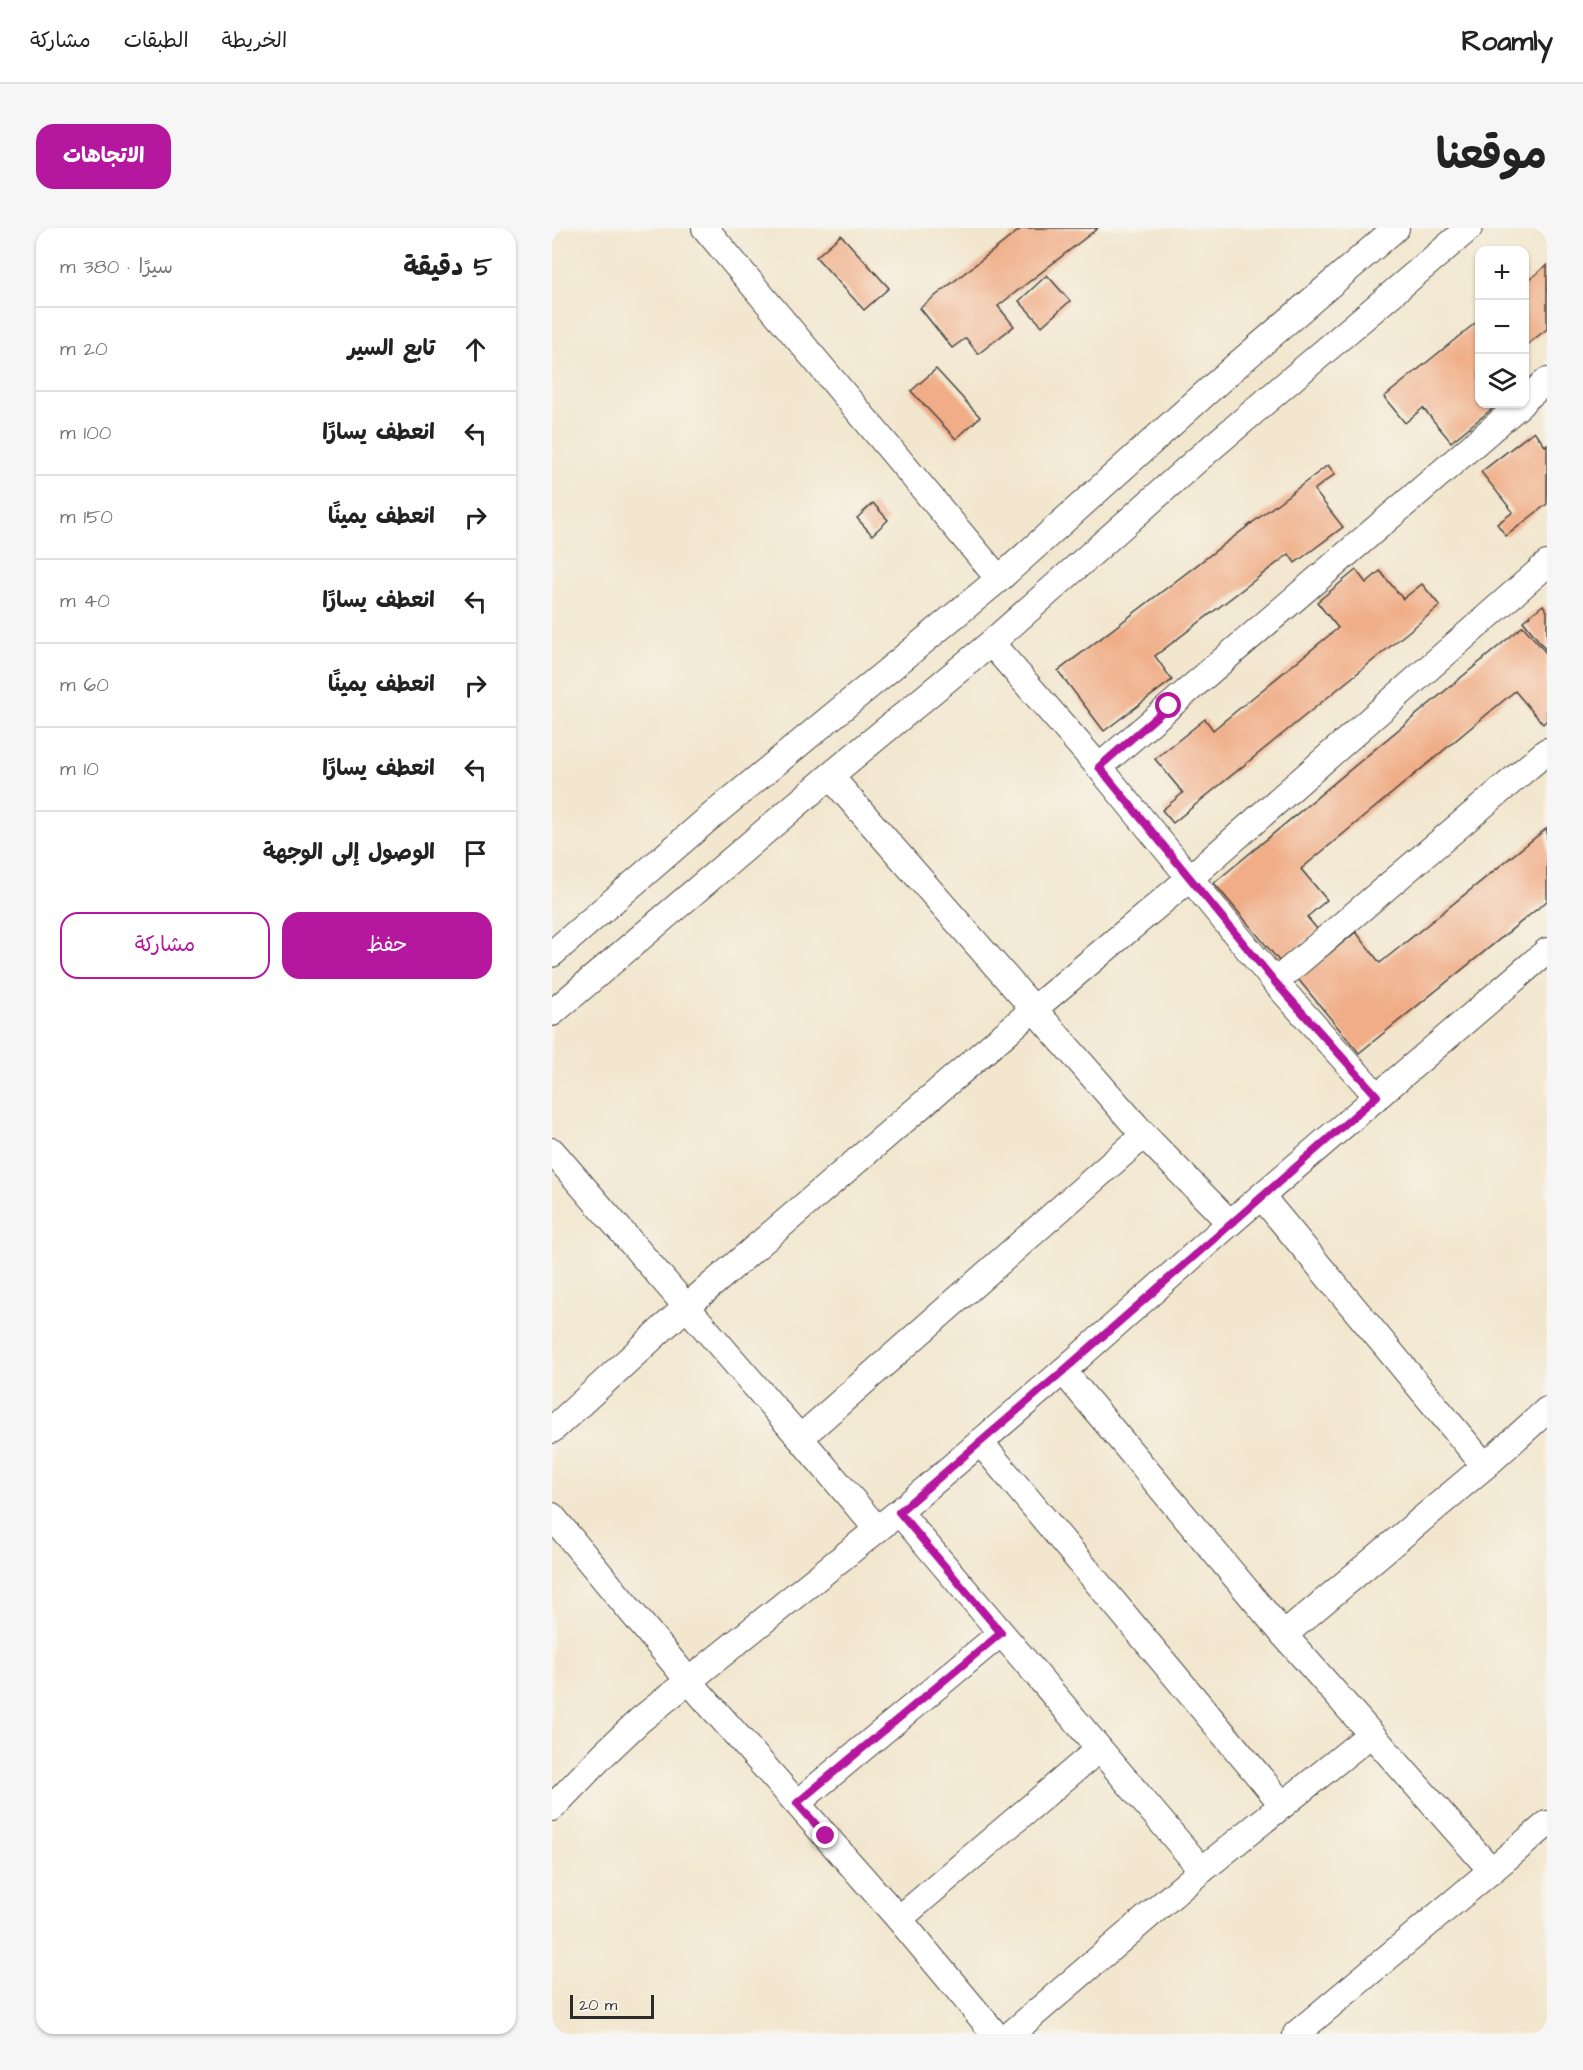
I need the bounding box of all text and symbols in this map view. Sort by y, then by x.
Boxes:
text: Roamly [1461,22,1553,61]
text: مشاركة [30,26,91,55]
text: الطبقات [124,26,189,55]
text: الخريطة [222,26,287,55]
button: الاتجاهات [36,124,171,189]
text: موقعنا [1436,127,1547,185]
map controls [1475,246,1529,408]
button: + [1475,246,1529,300]
text: 5 دقيقة [403,249,492,285]
text: سيرًا · 380 m [60,253,173,281]
button: − [1475,300,1529,354]
text: تابع السير [348,333,435,364]
icon: ahead [459,333,492,366]
text: 20 m [60,335,108,363]
button: layers [1475,354,1529,408]
text: انعطف يسارًا [322,417,435,448]
icon: left [459,417,492,450]
text: 100 m [60,419,111,447]
text: انعطف يمينًا [328,501,435,532]
icon: right [459,501,492,534]
text: 150 m [60,503,113,531]
text: انعطف يسارًا [322,585,435,616]
icon: left [459,585,492,618]
text: 40 m [60,587,110,615]
text: انعطف يمينًا [328,669,435,700]
icon: right [459,669,492,702]
text: 60 m [60,671,109,699]
route start [1155,692,1181,718]
text: انعطف يسارًا [322,753,435,784]
icon: left [459,753,492,786]
text: 10 m [60,755,99,783]
text: الوصول إلى الوجهة [263,837,435,868]
icon: arrive [459,837,492,870]
button: مشاركة [60,912,270,979]
button: حفظ [282,912,492,979]
route end [812,1822,838,1848]
scale bar [570,1992,654,2020]
text: 20 m [579,1994,617,2016]

